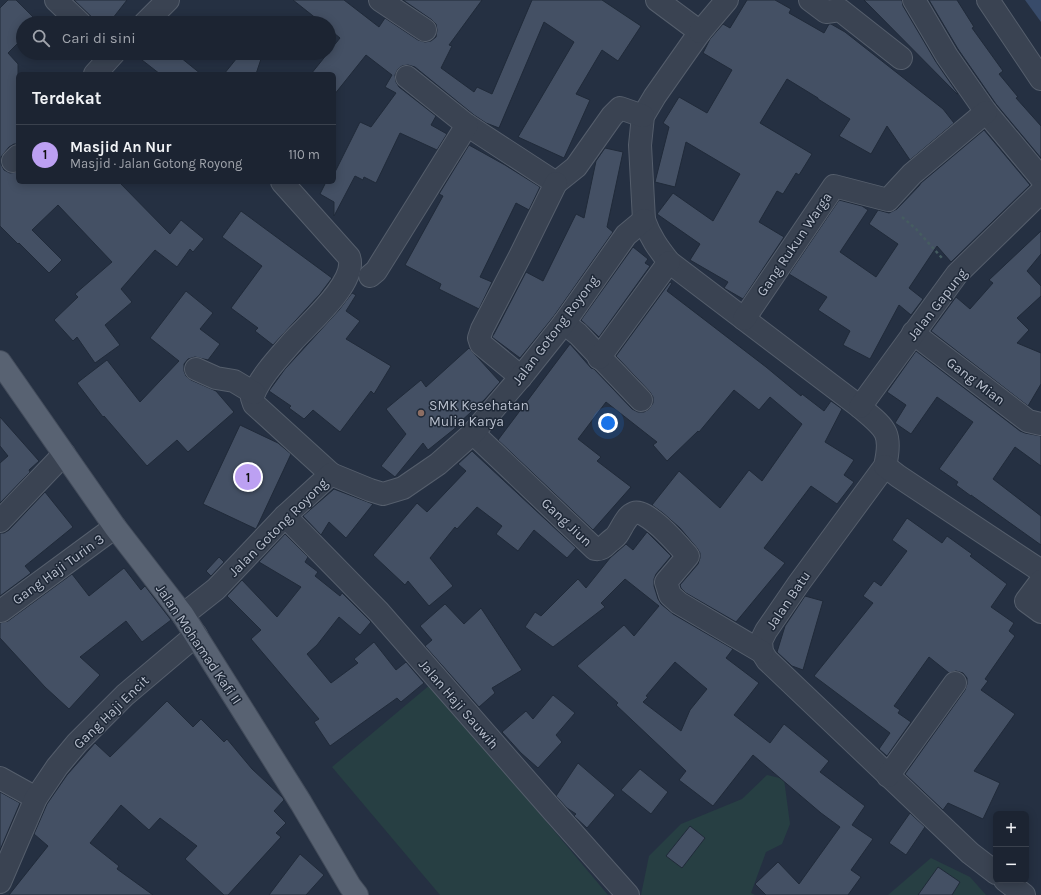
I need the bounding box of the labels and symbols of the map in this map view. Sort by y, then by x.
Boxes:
street label: Gang Rukun Warga [753,189,836,300]
street label: Jalan Gapung [904,265,971,344]
street label: Jalan Gotong Royong [509,272,602,388]
street label: Gang Mian [943,354,1008,409]
place label: SMK Kesehatan Mulia Karya [429,397,529,430]
marker: SMK Kesehatan Mulia Karya [416,408,426,418]
your location [598,413,618,433]
pin: 1 [235,462,261,492]
street label: Jalan Gotong Royong [225,474,331,580]
street label: Gang Jiun [538,495,596,550]
street label: Gang Haji Turin 3 [9,530,107,608]
street label: Jalan Batu [763,568,814,633]
street label: Jalan Mohamad Kafi II [152,581,245,708]
street label: Jalan Haji Sauwih [415,656,502,753]
street label: Gang Haji Encit [70,672,153,753]

